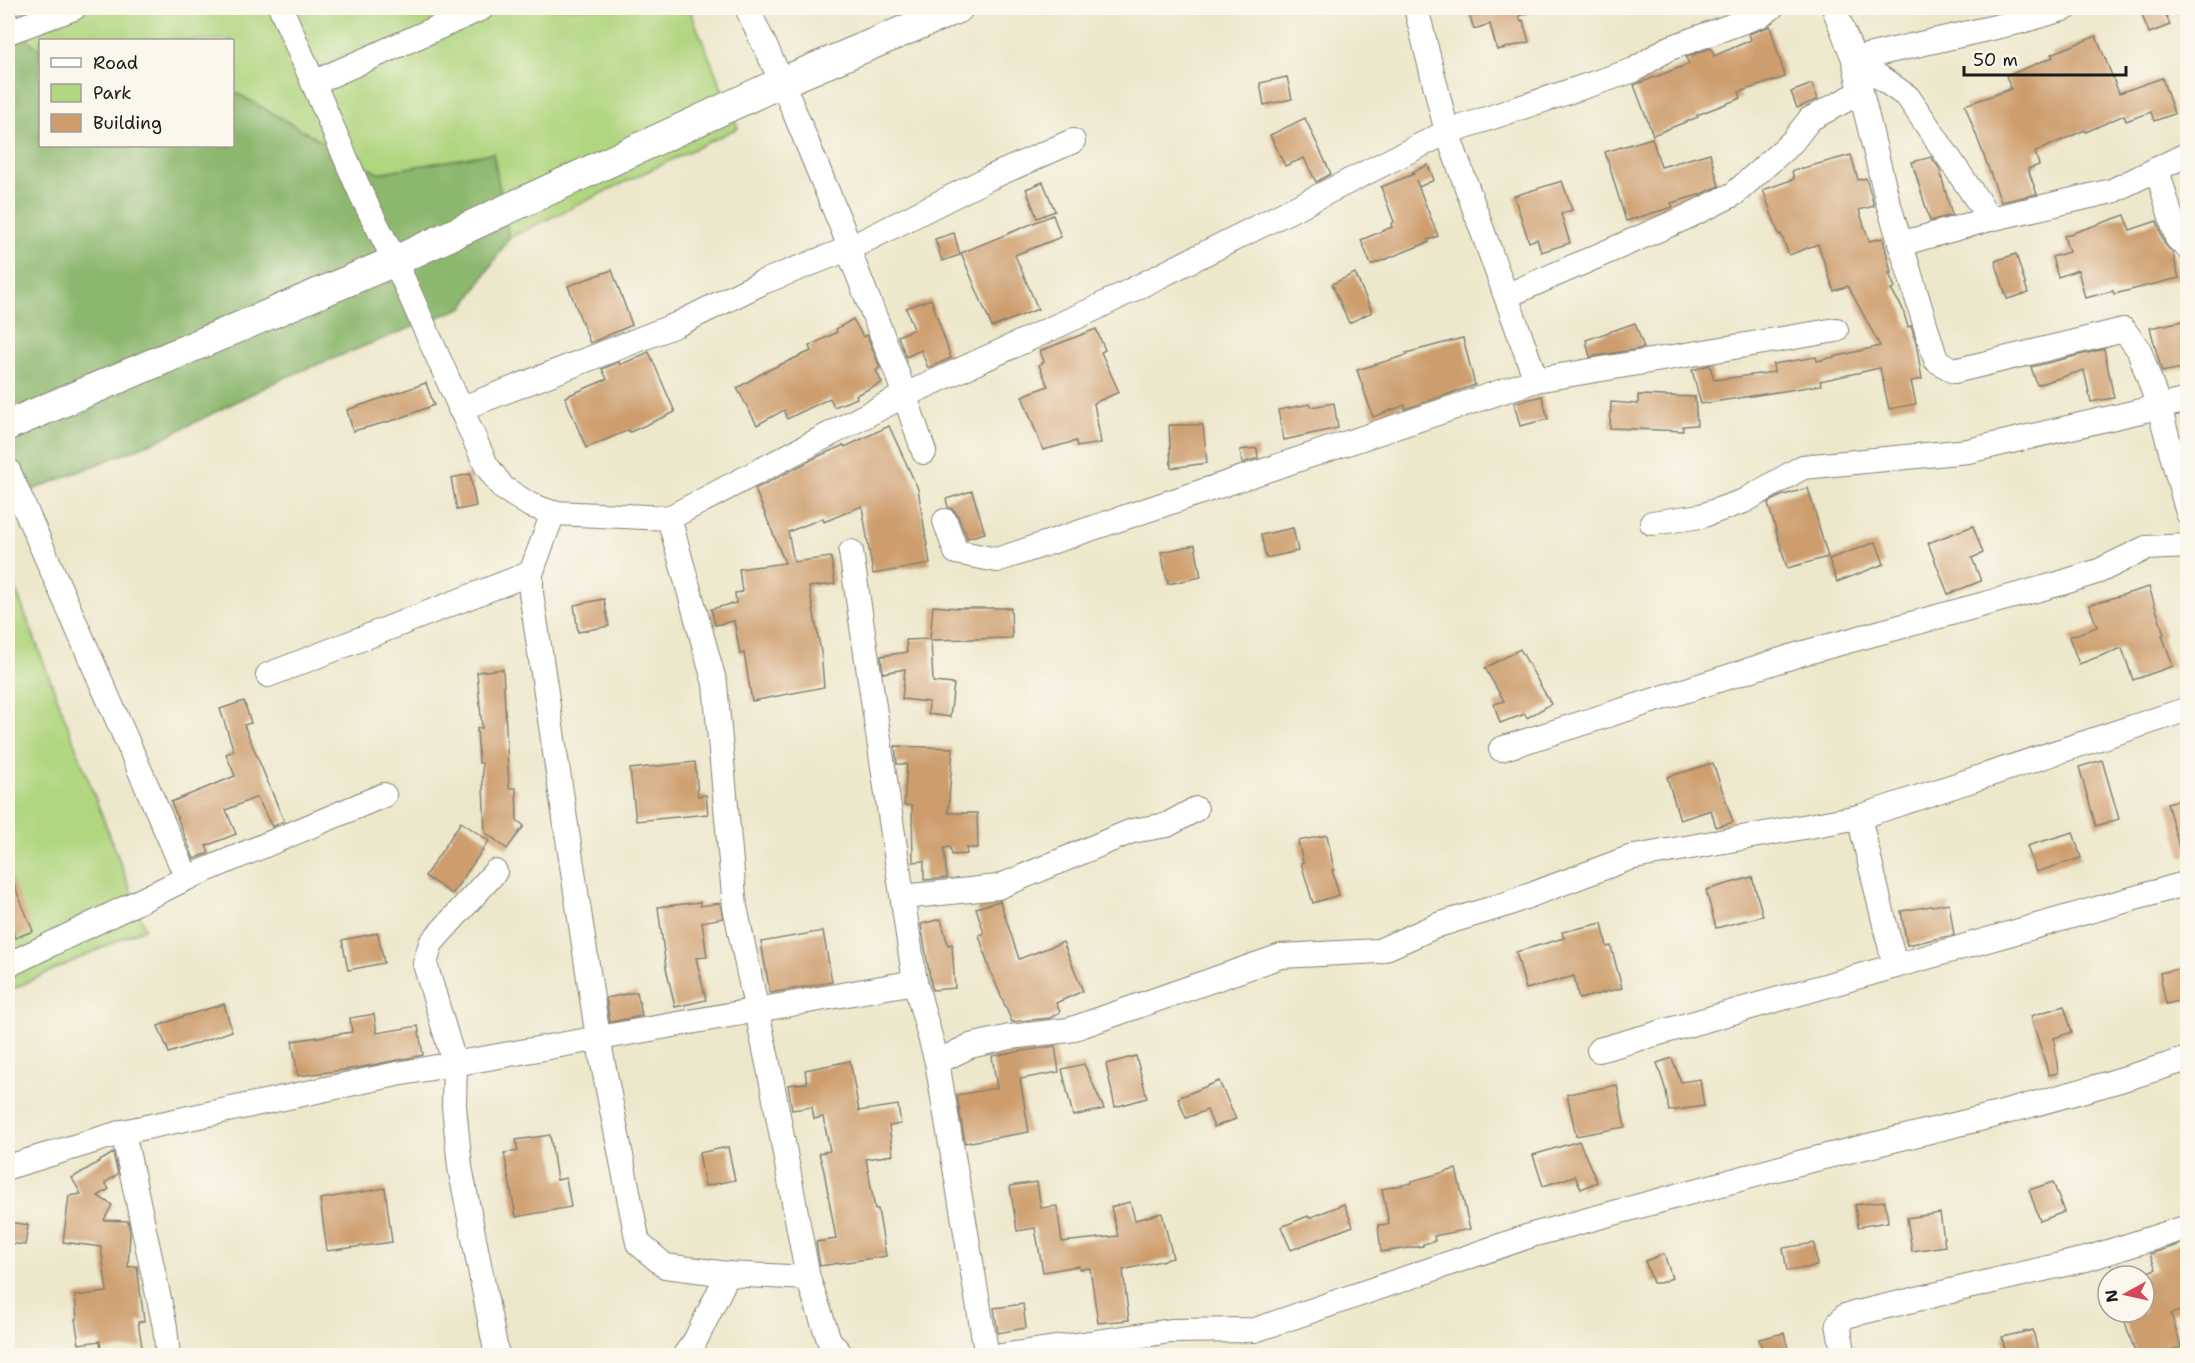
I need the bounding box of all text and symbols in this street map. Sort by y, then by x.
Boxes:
legend [39,39,234,147]
scale bar [1964,39,2126,77]
text: 50 m [1973,48,2018,72]
text: Road [93,51,138,75]
text: Park [93,81,132,105]
text: Building [93,111,162,135]
north arrow [2096,1264,2156,1324]
text: N [2100,1288,2123,1304]

